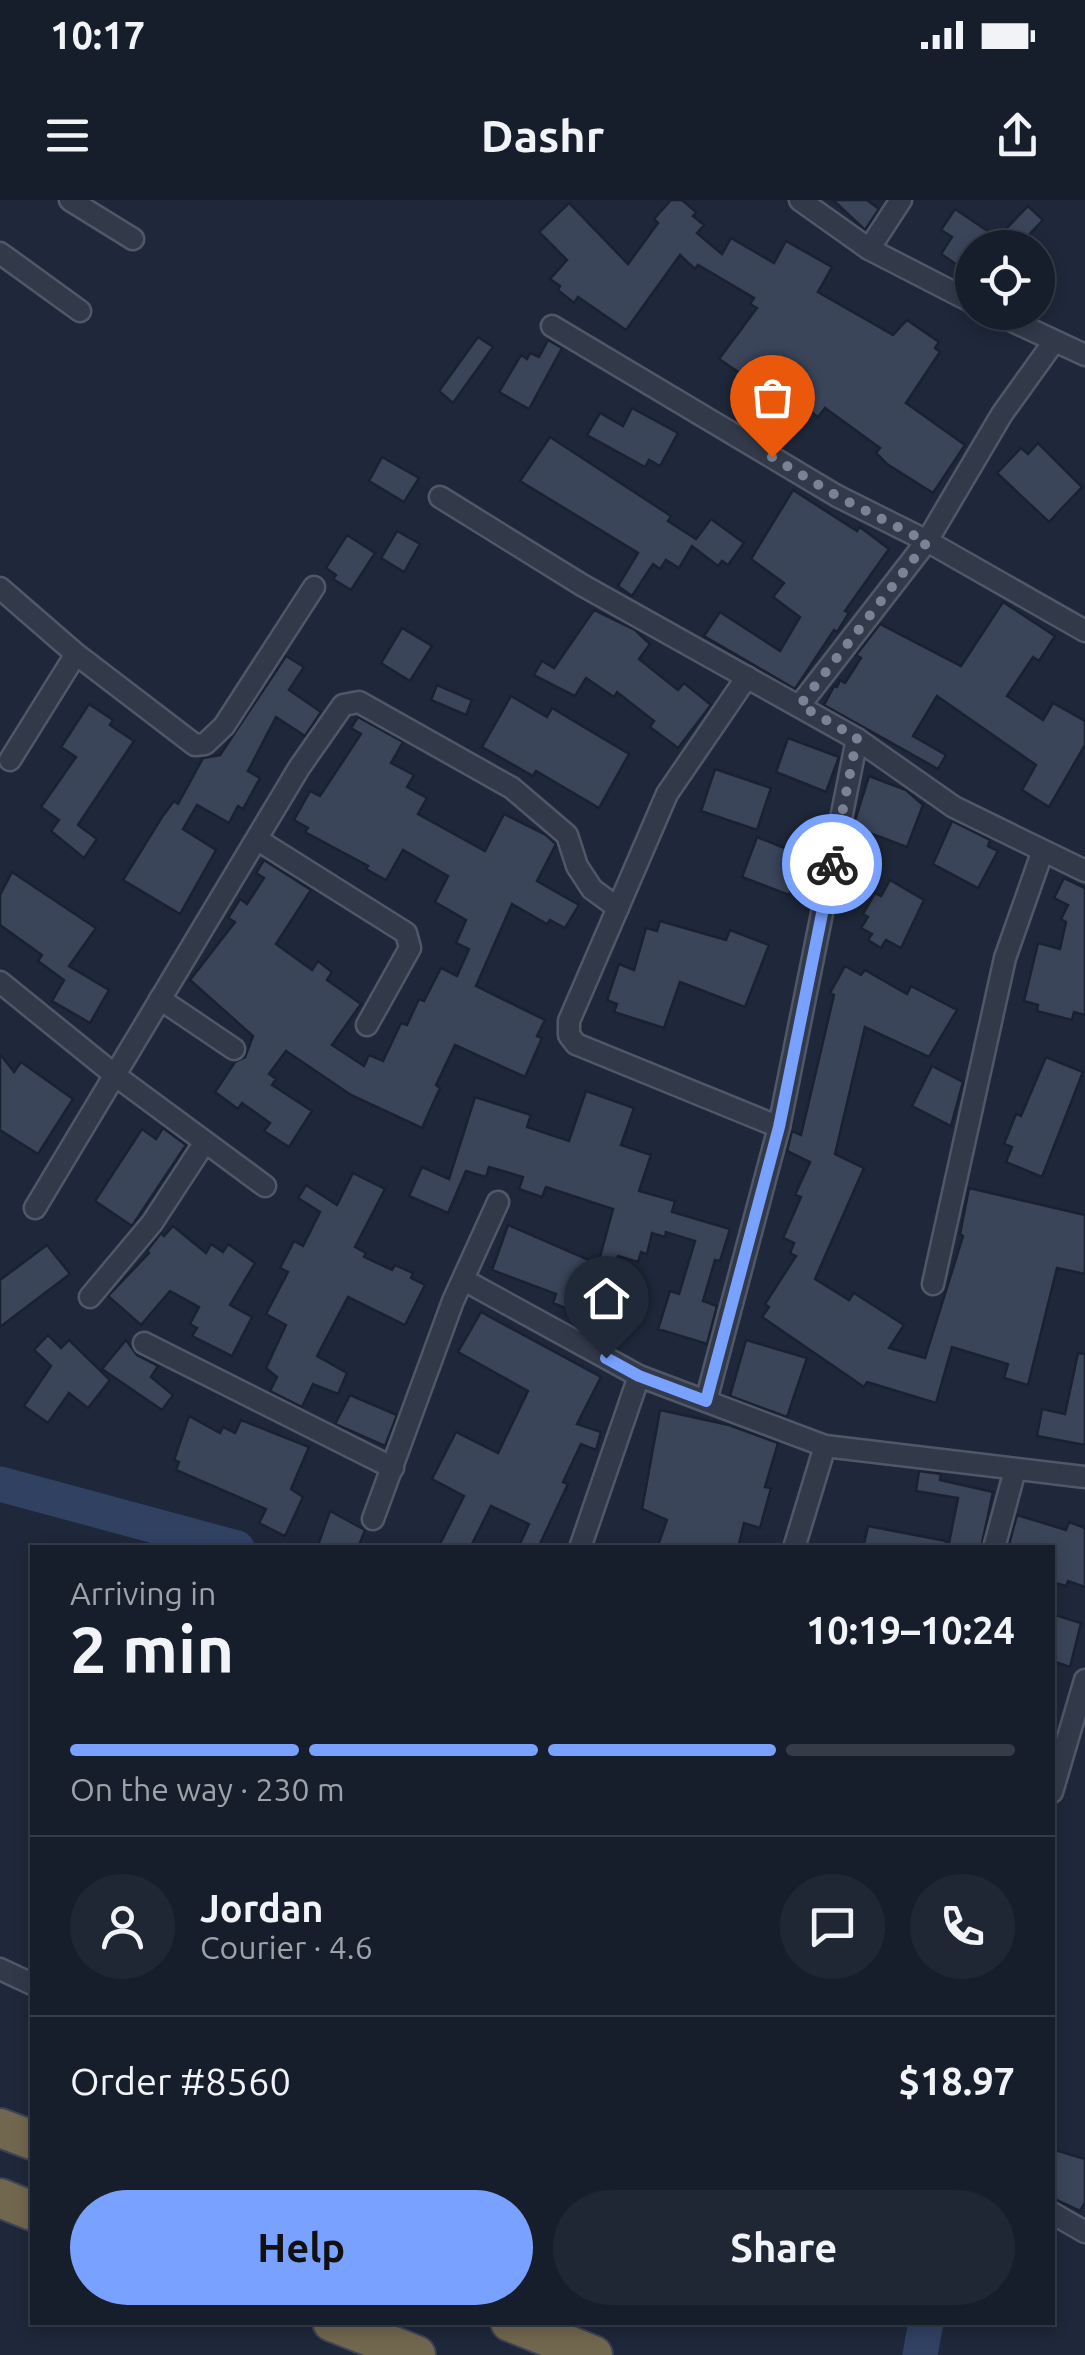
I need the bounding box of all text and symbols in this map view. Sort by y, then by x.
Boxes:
text: 10:17 [50,14,145,56]
icon: menu [40,108,95,163]
icon: share [990,108,1045,163]
text: Dashr [481,110,604,161]
map controls [955,230,1055,330]
button: locate [955,230,1055,330]
pin [730,355,815,458]
icon: bag [745,370,800,425]
courier [782,814,882,914]
icon: bike [805,837,860,892]
pin [564,1256,649,1359]
icon: home [579,1271,634,1326]
text: Arriving in [70,1575,216,1611]
text: 10:19–10:24 [806,1609,1015,1651]
text: 2 min [70,1612,234,1685]
text: On the way · 230 m [70,1771,345,1807]
button: person [70,1874,175,1979]
button: chat [780,1874,885,1979]
button: phone [910,1874,1015,1979]
text: Jordan [200,1887,324,1929]
text: Courier · 4.6 [200,1929,373,1965]
text: Order #8560 [70,2060,291,2102]
text: $18.97 [898,2060,1015,2102]
button: Help [70,2190,533,2305]
button: Share [553,2190,1015,2305]

